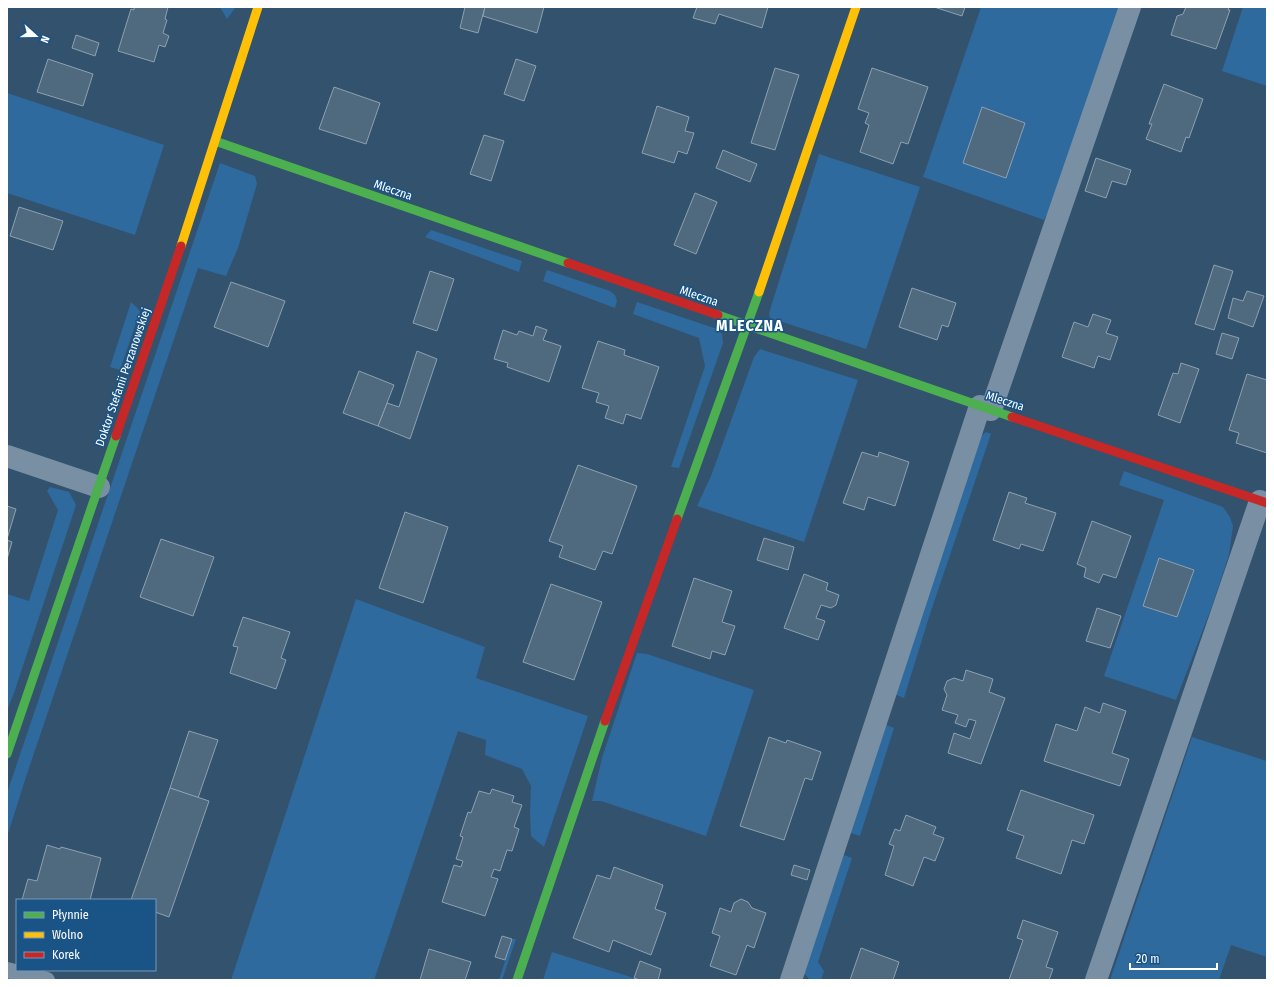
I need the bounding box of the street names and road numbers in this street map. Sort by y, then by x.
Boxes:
street label: Mleczna [372,177,414,203]
street label: Mleczna [678,283,720,309]
street label: Doktor Stefanii Perzanowskiej [93,306,153,448]
street label: Mleczna [984,388,1026,414]

